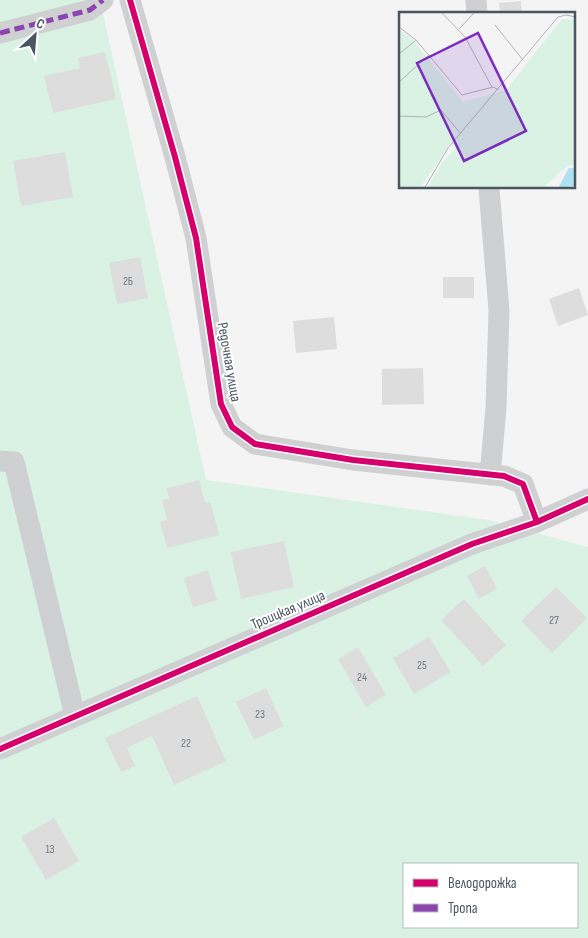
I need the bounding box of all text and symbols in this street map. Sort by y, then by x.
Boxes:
north arrow [10,10,60,60]
inset map [399,12,576,189]
text: С [34,15,47,33]
house number: 2Б [123,274,133,289]
street label: Редочная улица [213,321,245,403]
street label: Троицкая улица [248,586,328,634]
house number: 27 [549,613,559,628]
house number: 25 [417,658,427,673]
house number: 24 [357,670,367,685]
house number: 23 [255,707,265,722]
house number: 22 [181,736,191,751]
house number: 13 [45,842,55,857]
legend [403,863,578,928]
text: Велодорожка [448,874,517,893]
text: Тропа [448,899,478,918]

